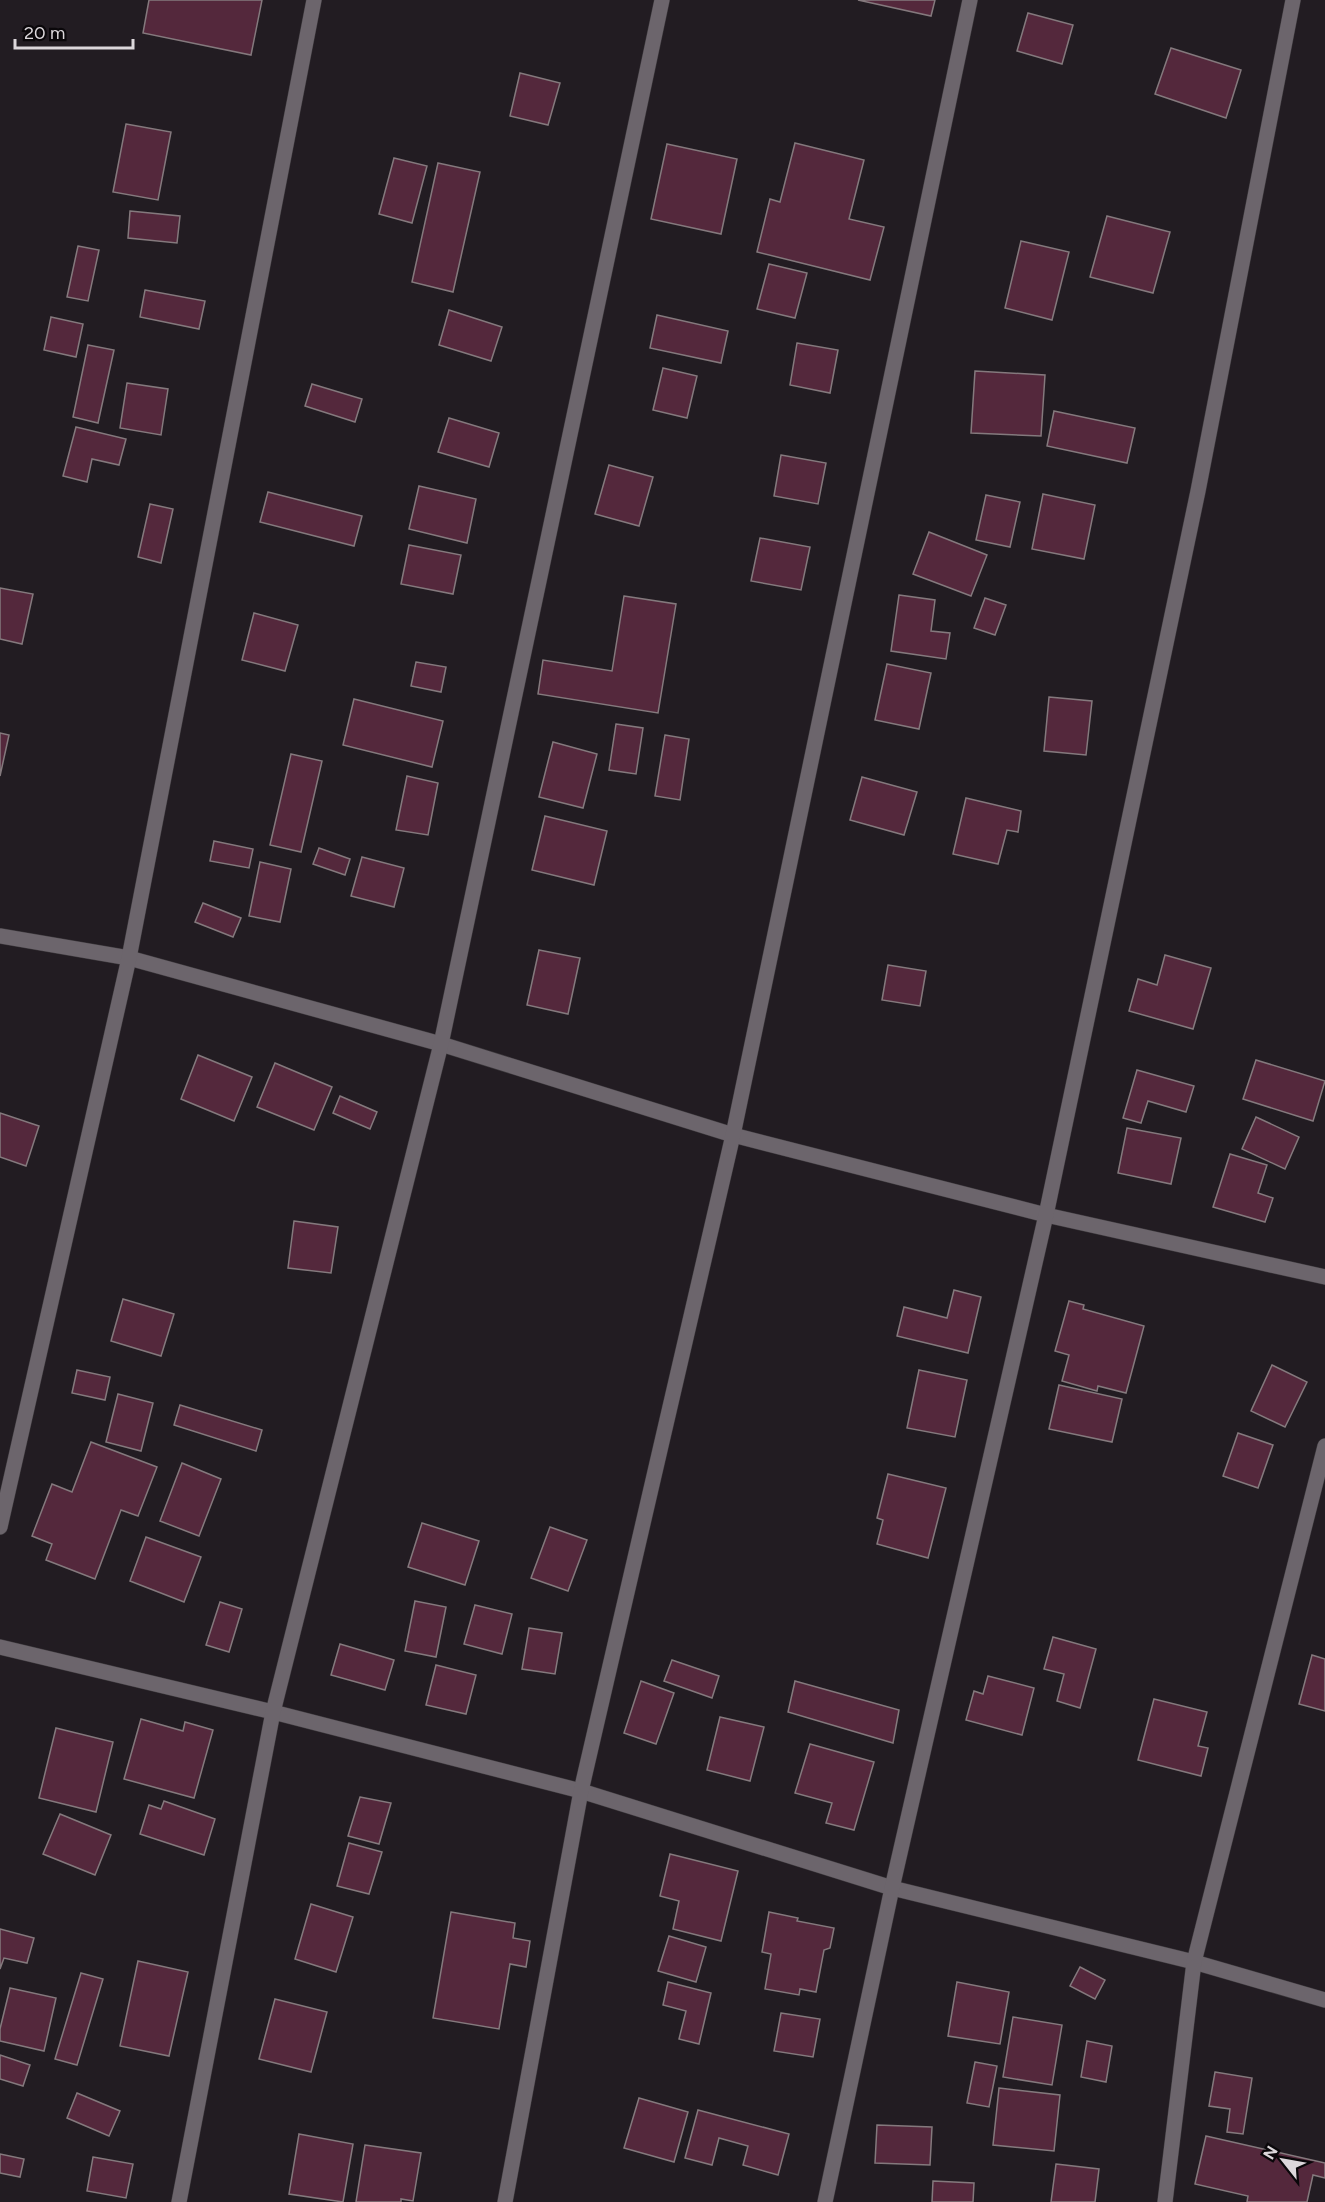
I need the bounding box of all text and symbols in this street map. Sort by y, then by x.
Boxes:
scale bar [15,12,134,50]
text: 20 m [24,22,65,44]
north arrow [1253,2130,1313,2190]
text: N [1259,2142,1282,2163]

